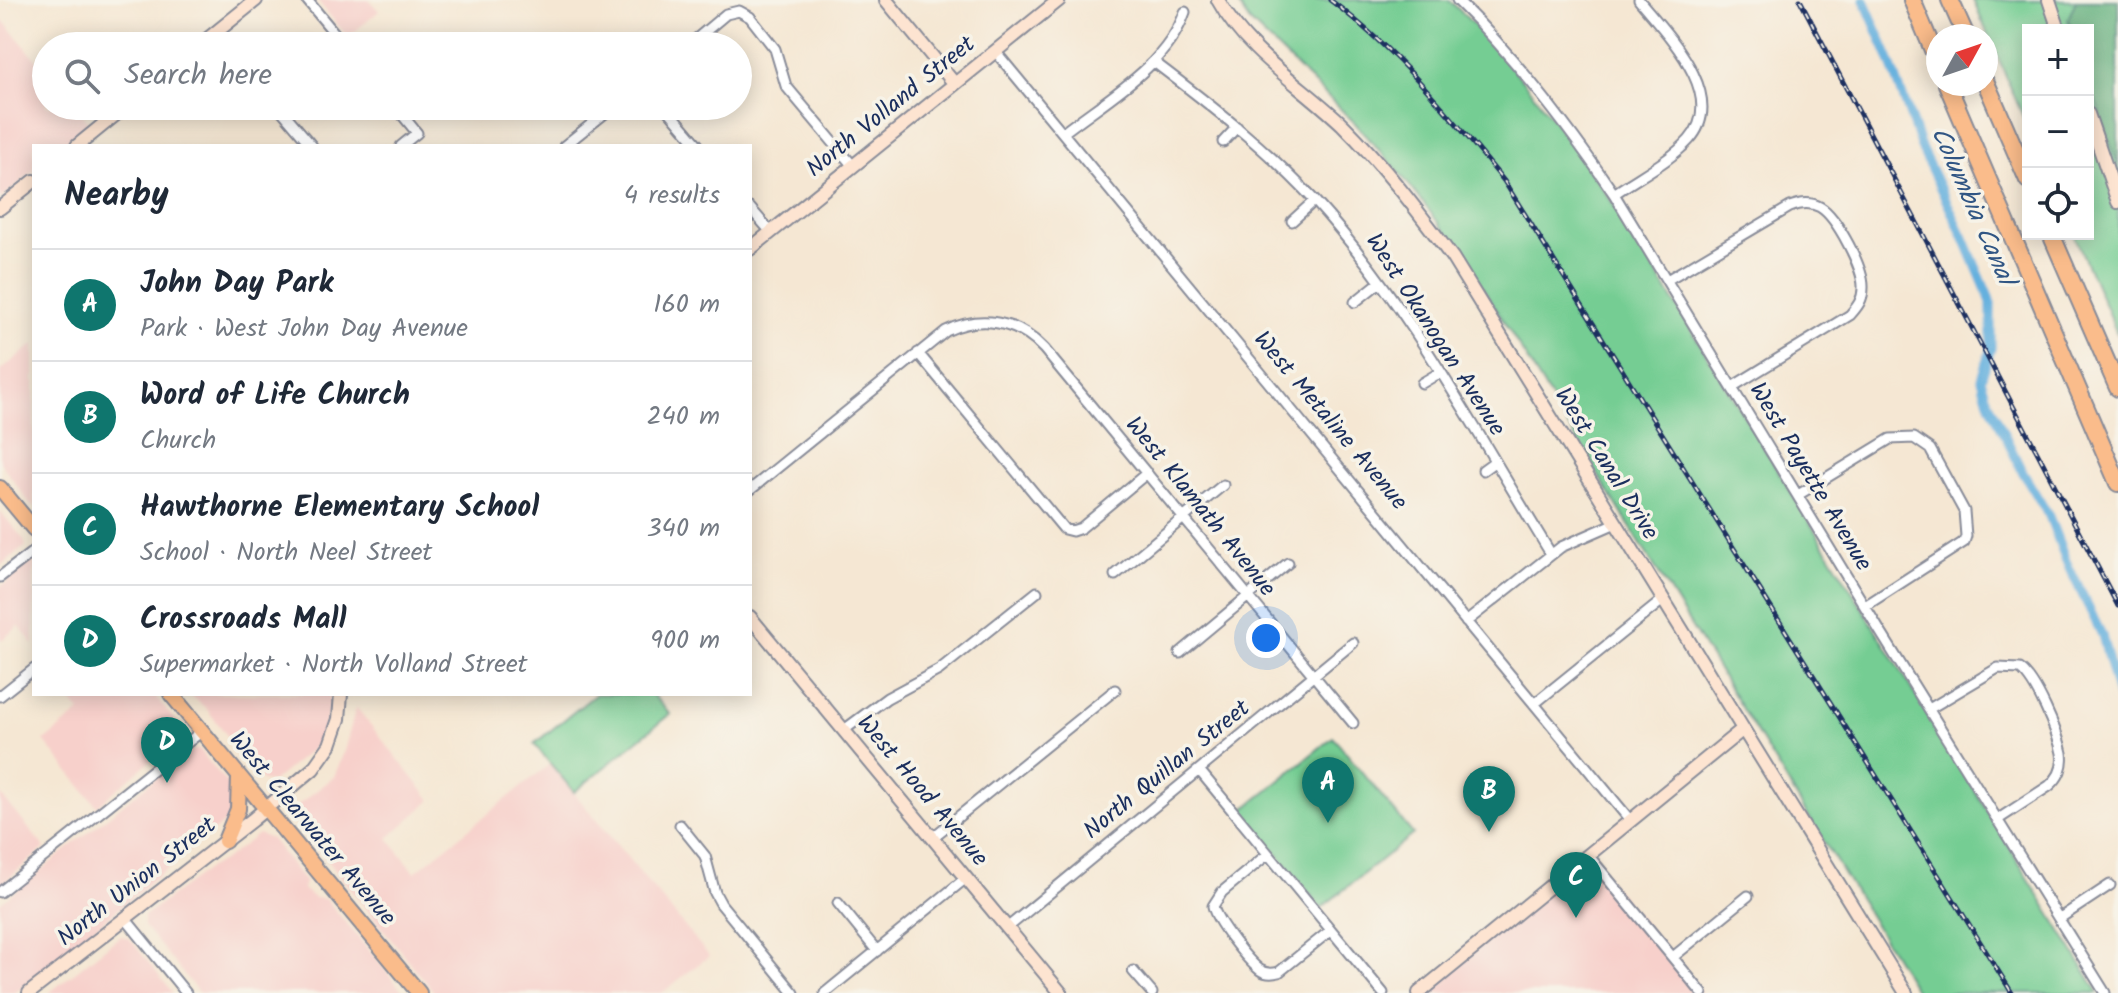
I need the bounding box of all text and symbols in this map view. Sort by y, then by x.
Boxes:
north arrow [1926,24,1998,96]
map controls [2022,24,2094,240]
button: + [2022,24,2094,96]
street label: North Volland Street [798,26,985,188]
search box [32,32,752,120]
text: Search here [124,52,272,100]
icon: search [60,54,104,98]
button: − [2022,96,2094,168]
water label: Columbia Canal [1918,120,2028,296]
button: locate [2022,168,2094,240]
text: Nearby [64,169,169,223]
text: 4 results [624,175,720,217]
street label: West Okanogan Avenue [1355,226,1516,444]
text: John Day Park [140,260,333,308]
text: A [82,284,98,326]
text: 160 m [653,284,720,326]
text: Park · West John Day Avenue [140,308,468,350]
street label: West Metaline Avenue [1243,322,1417,520]
text: Word of Life Church [140,372,410,420]
street label: West Payette Avenue [1738,375,1882,579]
street label: West Canal Drive [1543,380,1669,548]
text: B [82,396,98,438]
text: 240 m [646,396,720,438]
street label: West Klamath Avenue [1115,408,1285,606]
text: Church [140,420,216,462]
text: Hawthorne Elementary School [140,484,539,532]
text: C [82,508,98,550]
text: 340 m [647,508,720,550]
text: School · North Neel Street [140,532,432,574]
text: Crossroads Mall [140,596,347,644]
your location [1246,618,1286,658]
text: D [81,620,99,662]
text: 900 m [650,620,720,662]
text: Supermarket · North Volland Street [140,644,528,686]
street label: North Quillan Street [1075,690,1260,850]
street label: West Hood Avenue [846,706,998,876]
pin: D [141,717,193,783]
street label: West Clearwater Avenue [218,723,406,935]
pin: A [1302,757,1354,823]
pin: B [1463,766,1515,832]
street label: North Union Street [49,807,226,957]
pin: C [1550,852,1602,918]

